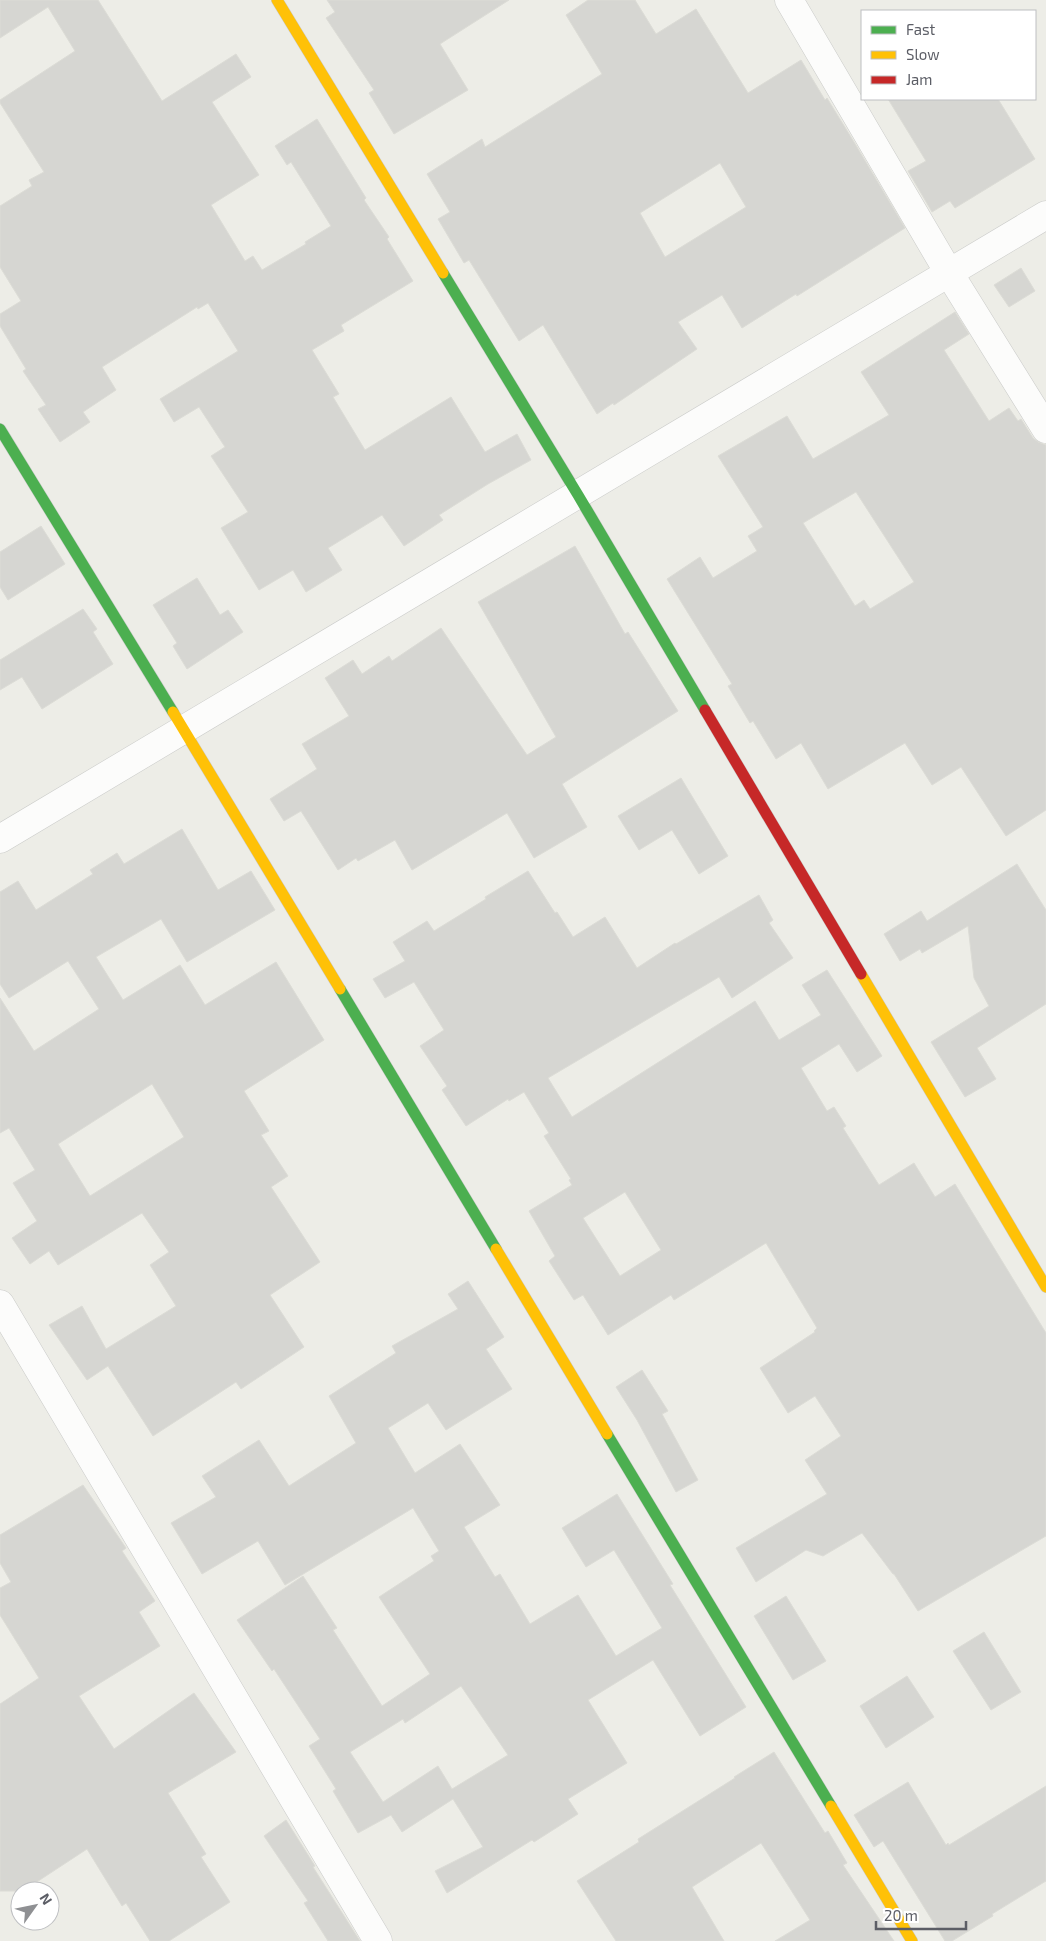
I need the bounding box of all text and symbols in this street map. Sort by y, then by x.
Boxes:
legend [861,10,1036,100]
text: Fast [906,20,936,38]
text: Slow [906,45,940,63]
text: Jam [906,70,932,88]
north arrow [10,1881,60,1931]
text: N [36,1890,56,1908]
scale bar [876,1898,966,1930]
text: 20 m [884,1906,918,1924]

